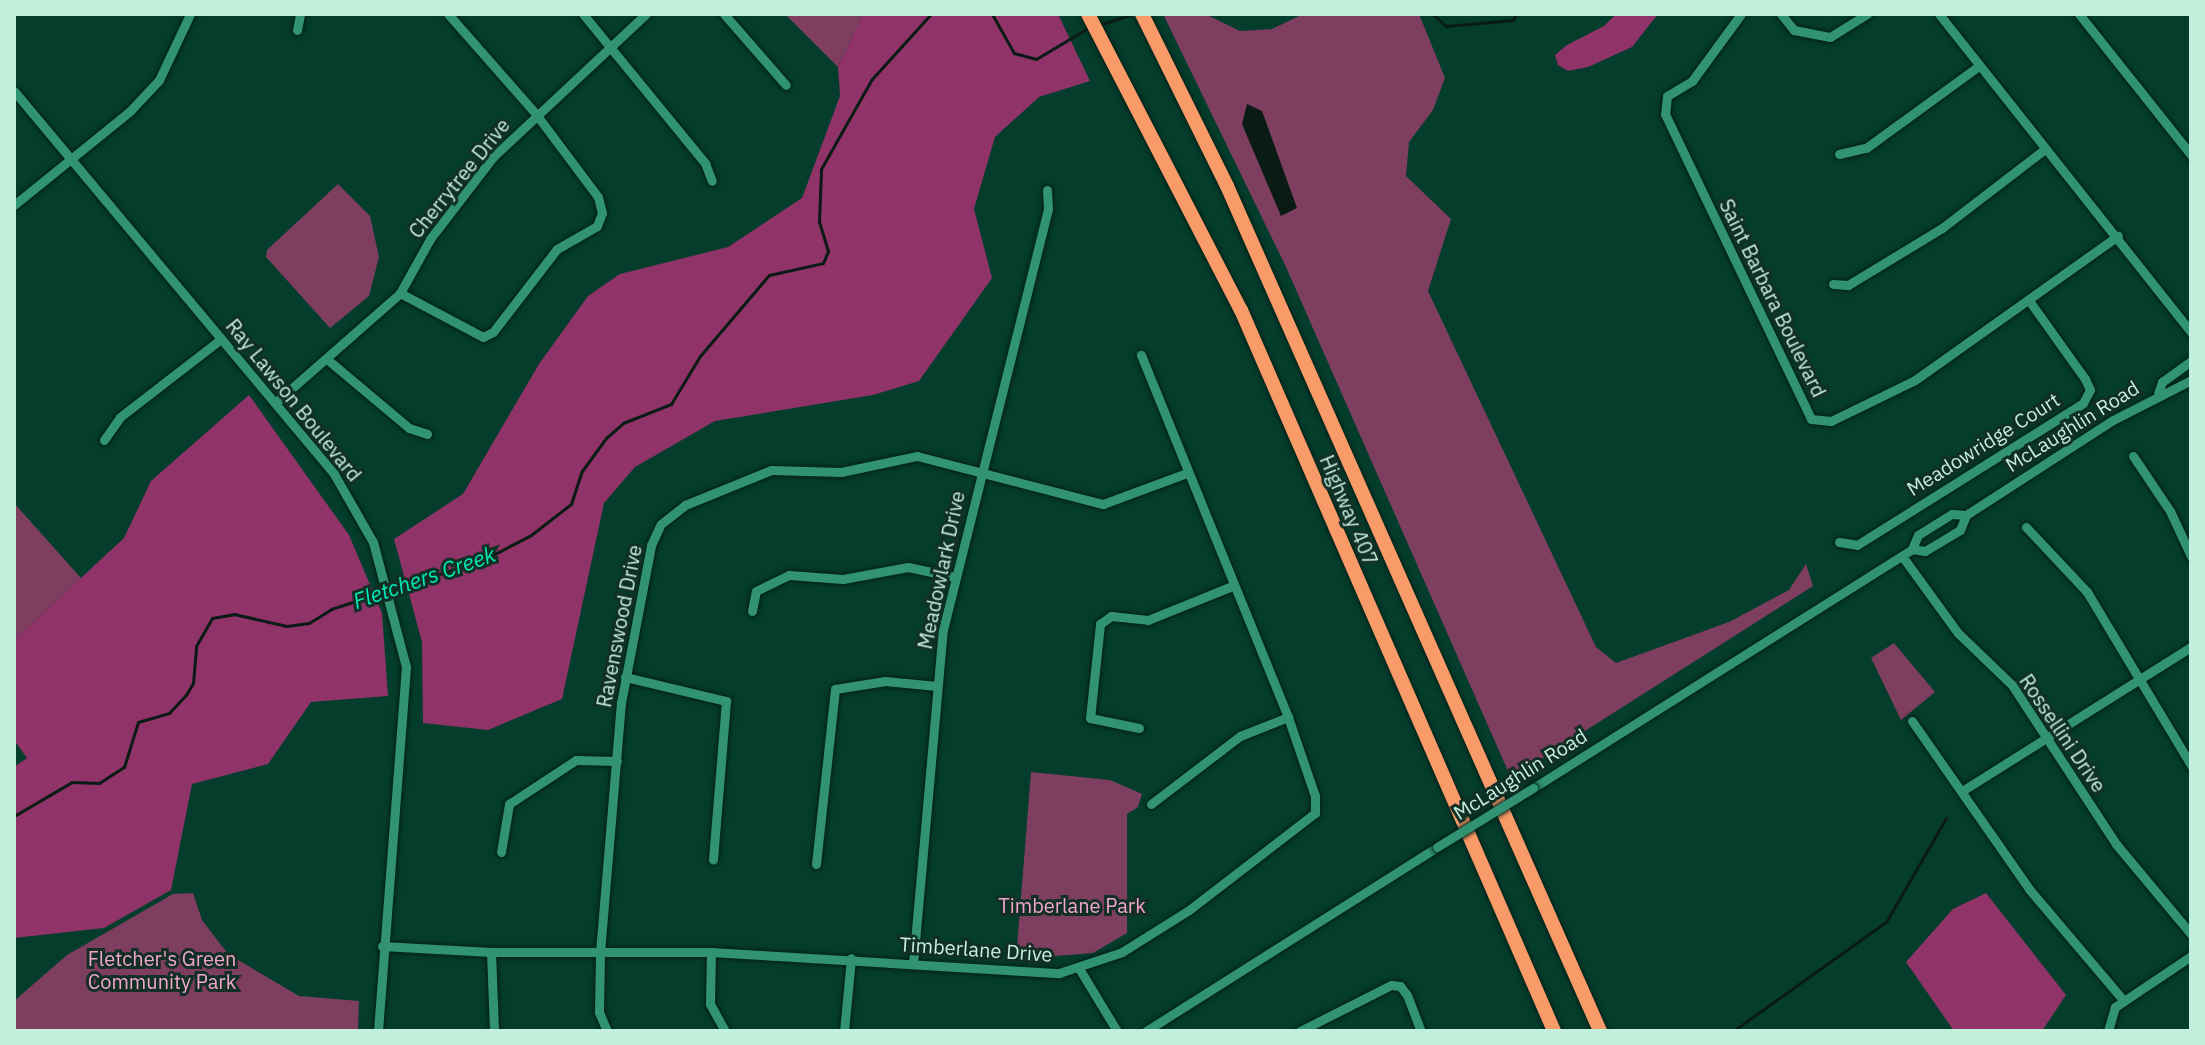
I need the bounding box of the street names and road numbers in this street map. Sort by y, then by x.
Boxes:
street label: Cherrytree Drive [403,113,515,243]
street label: Saint Barbara Boulevard [1715,195,1831,401]
street label: Ray Lawson Boulevard [221,314,367,486]
street label: McLaughlin Road [2001,375,2143,477]
street label: Meadowridge Court [1902,387,2064,501]
street label: Highway 407 [1315,451,1383,569]
street label: Meadowlark Drive [913,489,969,651]
street label: Ravenswood Drive [591,543,647,709]
street label: Rossellini Drive [2015,669,2111,797]
street label: McLaughlin Road [1449,723,1591,825]
street label: Timberlane Drive [899,932,1053,966]

